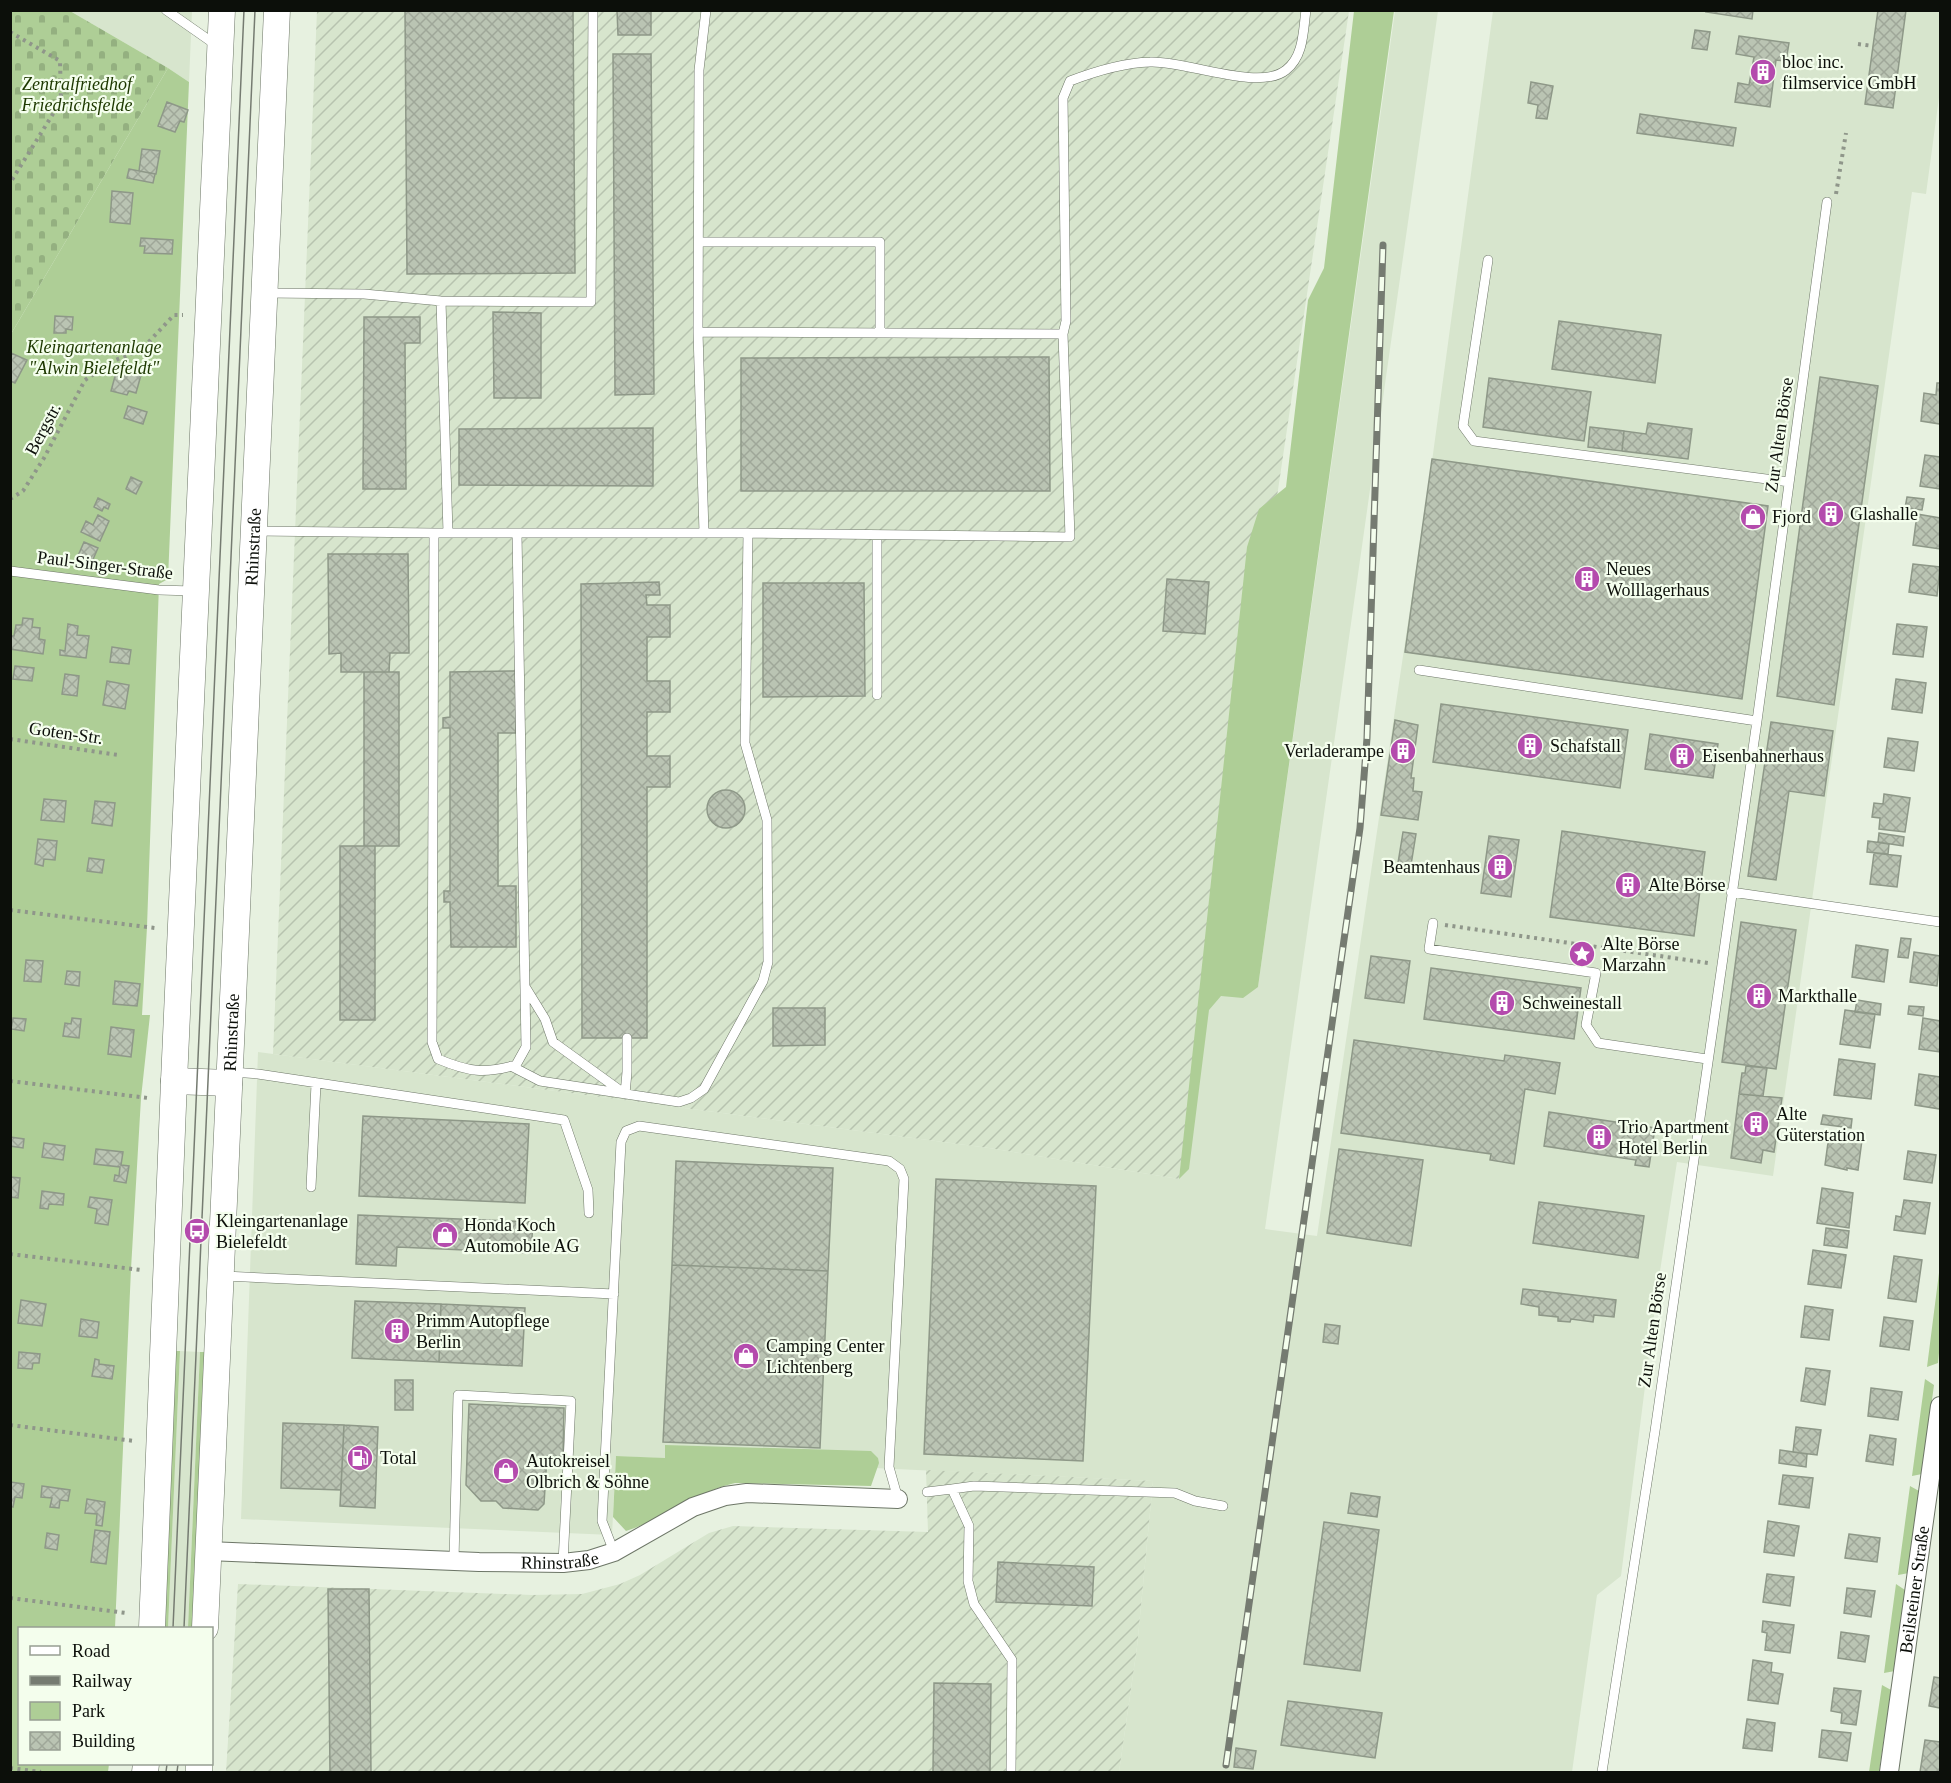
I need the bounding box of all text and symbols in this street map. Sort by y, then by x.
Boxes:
place label: bloc inc. filmservice GmbH [1782,52,1916,93]
building icon: bloc inc. filmservice GmbH [1748,57,1778,87]
park label: Zentralfriedhof Friedrichsfelde [21,74,135,115]
park label: Kleingartenanlage "Alwin Bielefeldt" [26,337,162,378]
street label: Zur Alten Börse [1761,376,1797,494]
street label: Bergstr. [21,400,65,458]
building icon: Glashalle [1816,499,1846,529]
shop icon: Fjord [1738,502,1768,532]
place label: Glashalle [1850,504,1918,524]
place label: Fjord [1772,507,1811,527]
street label: Rhinstraße [241,508,265,587]
street label: Paul-Singer-Straße [36,547,174,583]
place label: Neues Wolllagerhaus [1606,559,1710,600]
building icon: Neues Wolllagerhaus [1572,564,1602,594]
street label: Goten-Str. [28,718,104,748]
building icon: Schafstall [1515,731,1545,761]
building icon: Verladerampe [1388,736,1418,766]
place label: Schafstall [1550,736,1621,756]
place label: Verladerampe [1284,741,1384,761]
building icon: Eisenbahnerhaus [1667,741,1697,771]
place label: Eisenbahnerhaus [1702,746,1824,766]
building icon: Beamtenhaus [1485,852,1515,882]
place label: Beamtenhaus [1383,857,1480,877]
building icon: Alte Börse [1613,870,1643,900]
place label: Alte Börse [1648,875,1725,895]
place label: Alte Börse Marzahn [1602,934,1679,975]
place icon: Alte Börse Marzahn [1567,939,1597,969]
building icon: Markthalle [1744,981,1774,1011]
place label: Markthalle [1778,986,1857,1006]
building icon: Schweinestall [1487,988,1517,1018]
street label: Rhinstraße [220,993,243,1072]
place label: Schweinestall [1522,993,1622,1013]
place label: Alte Güterstation [1776,1104,1865,1145]
building icon: Alte Güterstation [1741,1109,1771,1139]
place label: Trio Apartment Hotel Berlin [1618,1117,1729,1158]
building icon: Trio Apartment Hotel Berlin [1584,1122,1614,1152]
place label: Kleingartenanlage Bielefeldt [216,1211,348,1252]
place label: Honda Koch Automobile AG [464,1215,580,1256]
bus stop icon: Kleingartenanlage Bielefeldt [182,1216,212,1246]
shop icon: Honda Koch Automobile AG [430,1220,460,1250]
street label: Zur Alten Börse [1634,1271,1670,1389]
place label: Primm Autopflege Berlin [416,1311,550,1352]
building icon: Primm Autopflege Berlin [382,1316,412,1346]
place label: Camping Center Lichtenberg [766,1336,884,1377]
shop icon: Camping Center Lichtenberg [731,1341,761,1371]
fuel station icon: Total [345,1443,375,1473]
place label: Total [380,1448,417,1468]
place label: Autokreisel Olbrich & Söhne [526,1451,649,1492]
shop icon: Autokreisel Olbrich & Söhne [491,1456,521,1486]
street label: Beilsteiner Straße [1896,1525,1933,1655]
street label: Rhinstraße [521,1548,601,1573]
legend [18,1627,213,1765]
text: Road [72,1641,110,1661]
text: Railway [72,1671,132,1691]
text: Park [72,1701,105,1721]
text: Building [72,1731,135,1751]

